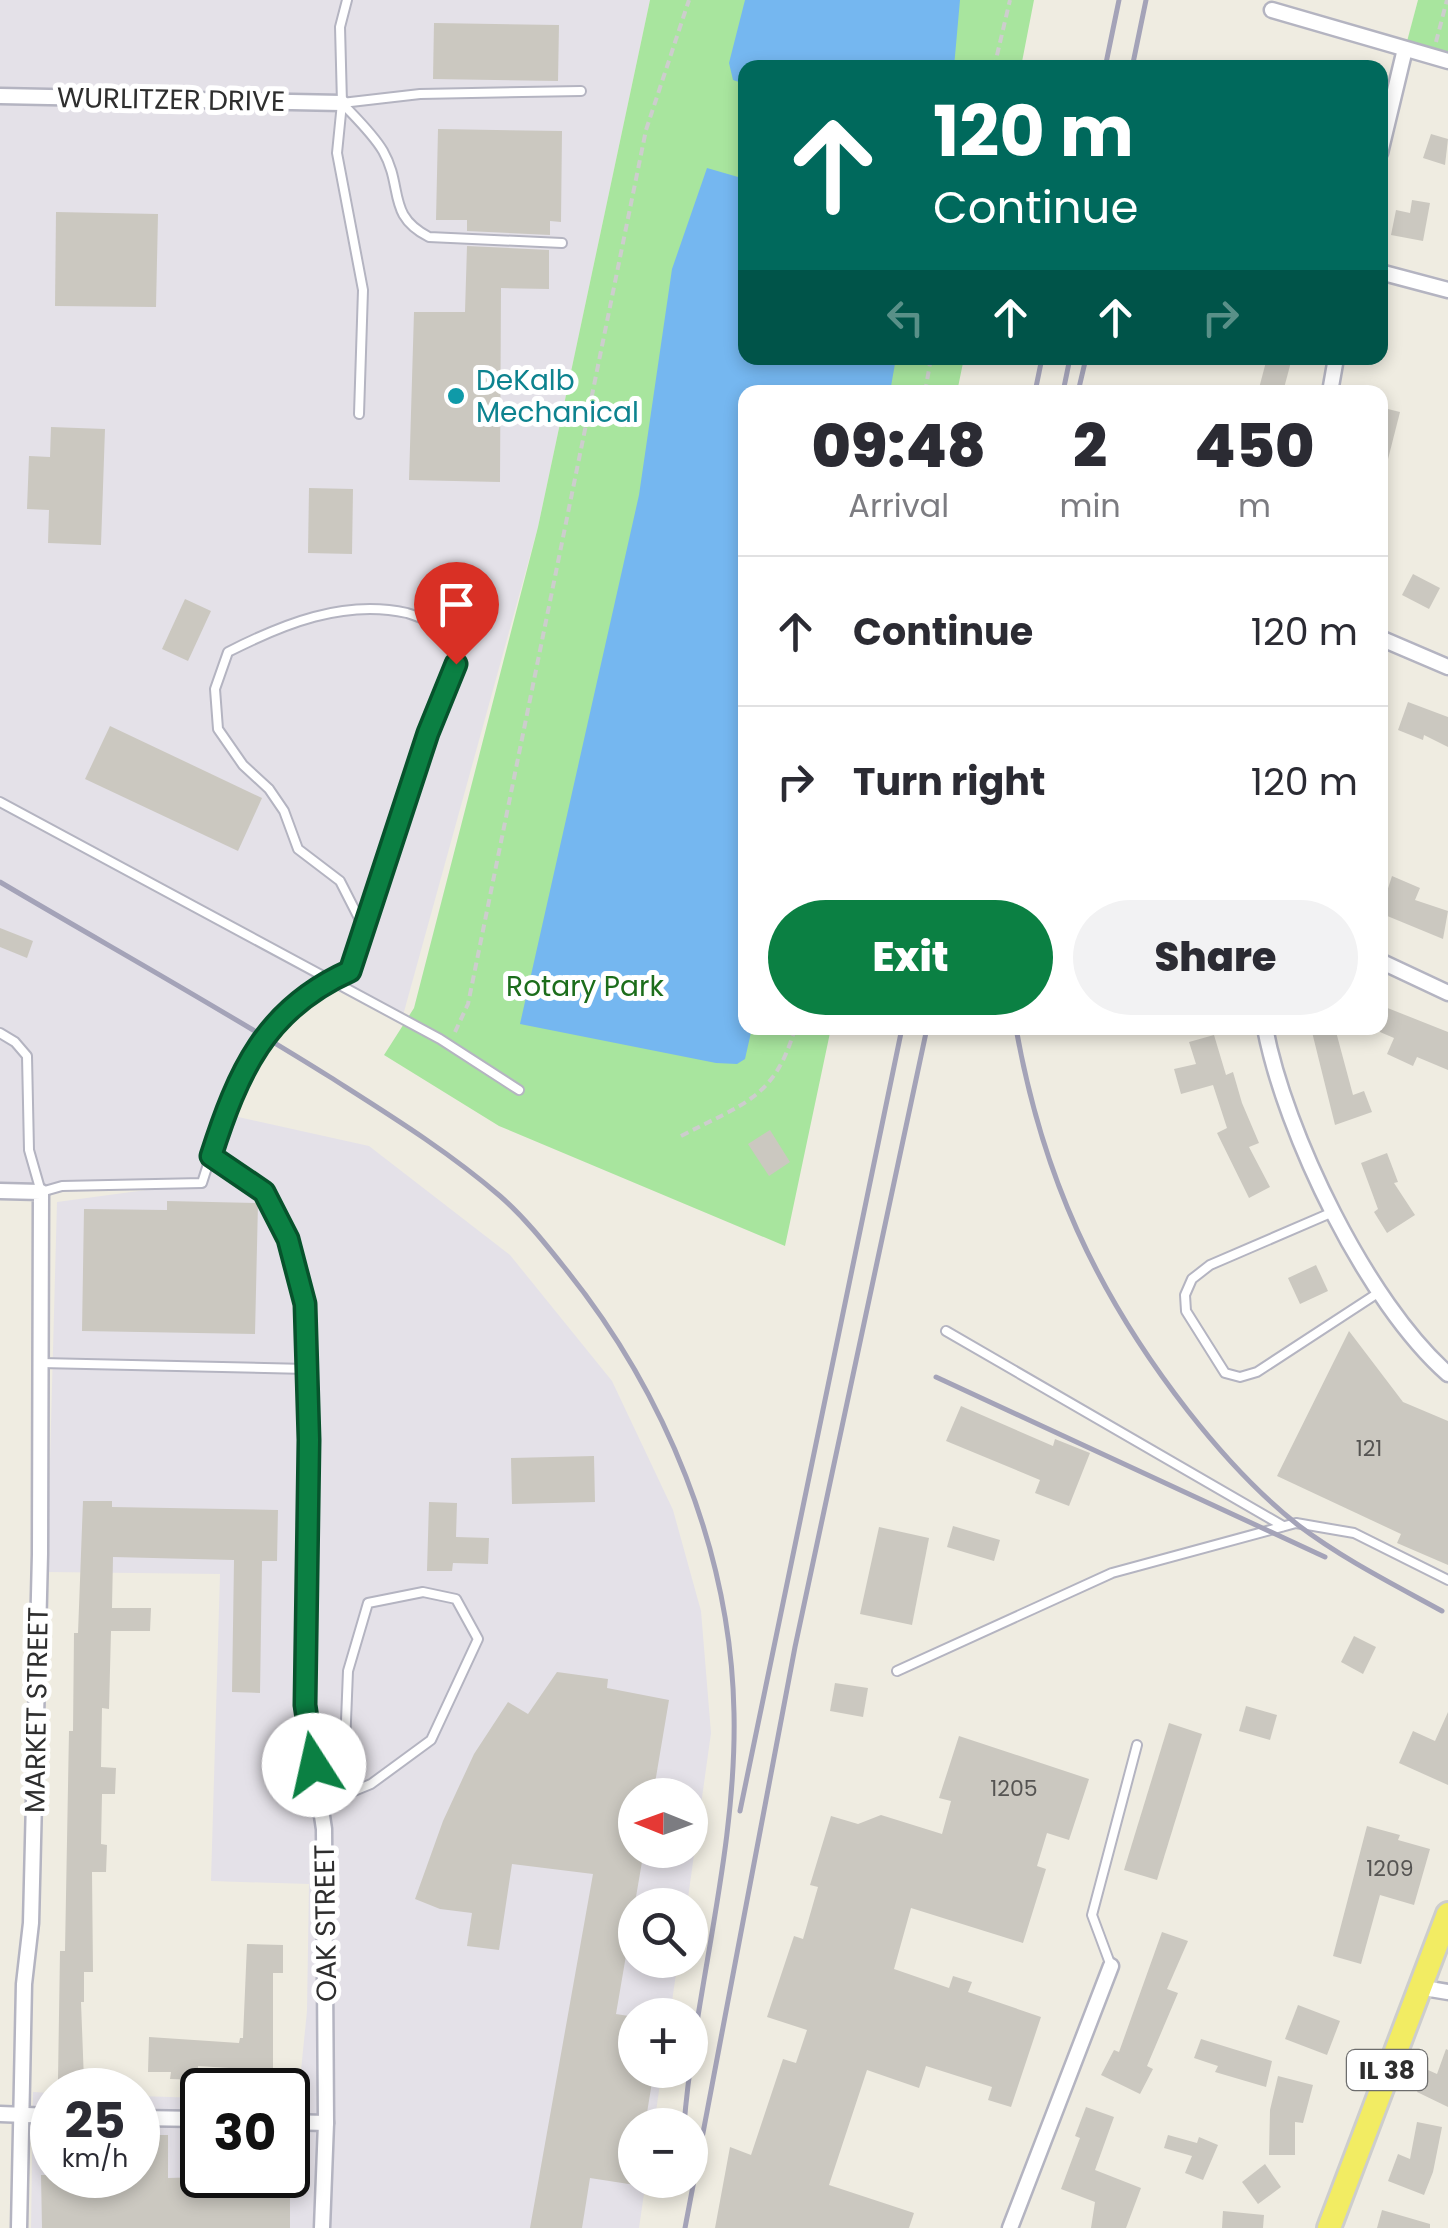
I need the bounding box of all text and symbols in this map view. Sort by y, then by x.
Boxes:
street label: WURLITZER DRIVE [56,78,286,121]
text: 120 m [933,82,1134,181]
icon: ahead [768,100,898,230]
text: Continue [933,176,1138,239]
icon: left [878,290,933,345]
icon: ahead [983,290,1038,345]
icon: ahead [1088,290,1143,345]
icon: right [1193,290,1248,345]
place label: DeKalb Mechanical [476,361,639,432]
marker: DeKalb Mechanical [445,385,467,407]
text: 09:48 [811,404,986,488]
text: 2 [1073,404,1107,488]
text: 450 [1194,404,1315,488]
text: Arrival [848,483,949,528]
text: min [1060,483,1121,528]
text: m [1238,483,1271,528]
pin [414,562,499,665]
icon: arrive [429,577,484,632]
icon: ahead [768,604,823,659]
text: Continue [853,605,1033,658]
text: 120 m [1251,605,1358,658]
icon: right [768,754,823,809]
text: Turn right [853,755,1045,808]
text: 120 m [1251,755,1358,808]
button: Exit [768,900,1053,1015]
button: Share [1073,900,1358,1015]
park label: Rotary Park [506,967,664,1006]
house number: 121 [1356,1433,1382,1464]
street label: MARKET STREET [15,1607,58,1813]
position arrow [262,1713,366,1817]
house number: 1205 [990,1773,1038,1804]
north arrow [618,1778,708,1868]
map controls [618,1778,708,2198]
street label: OAK STREET [305,1844,346,2002]
house number: 1209 [1366,1853,1414,1884]
button: search [618,1888,708,1978]
button: + [618,1998,708,2088]
road number: IL 38 [1347,2050,1427,2090]
speed limit sign: 30 [180,2068,310,2198]
text: 25 [64,2085,126,2156]
button: − [618,2108,708,2198]
text: km/h [62,2141,128,2176]

